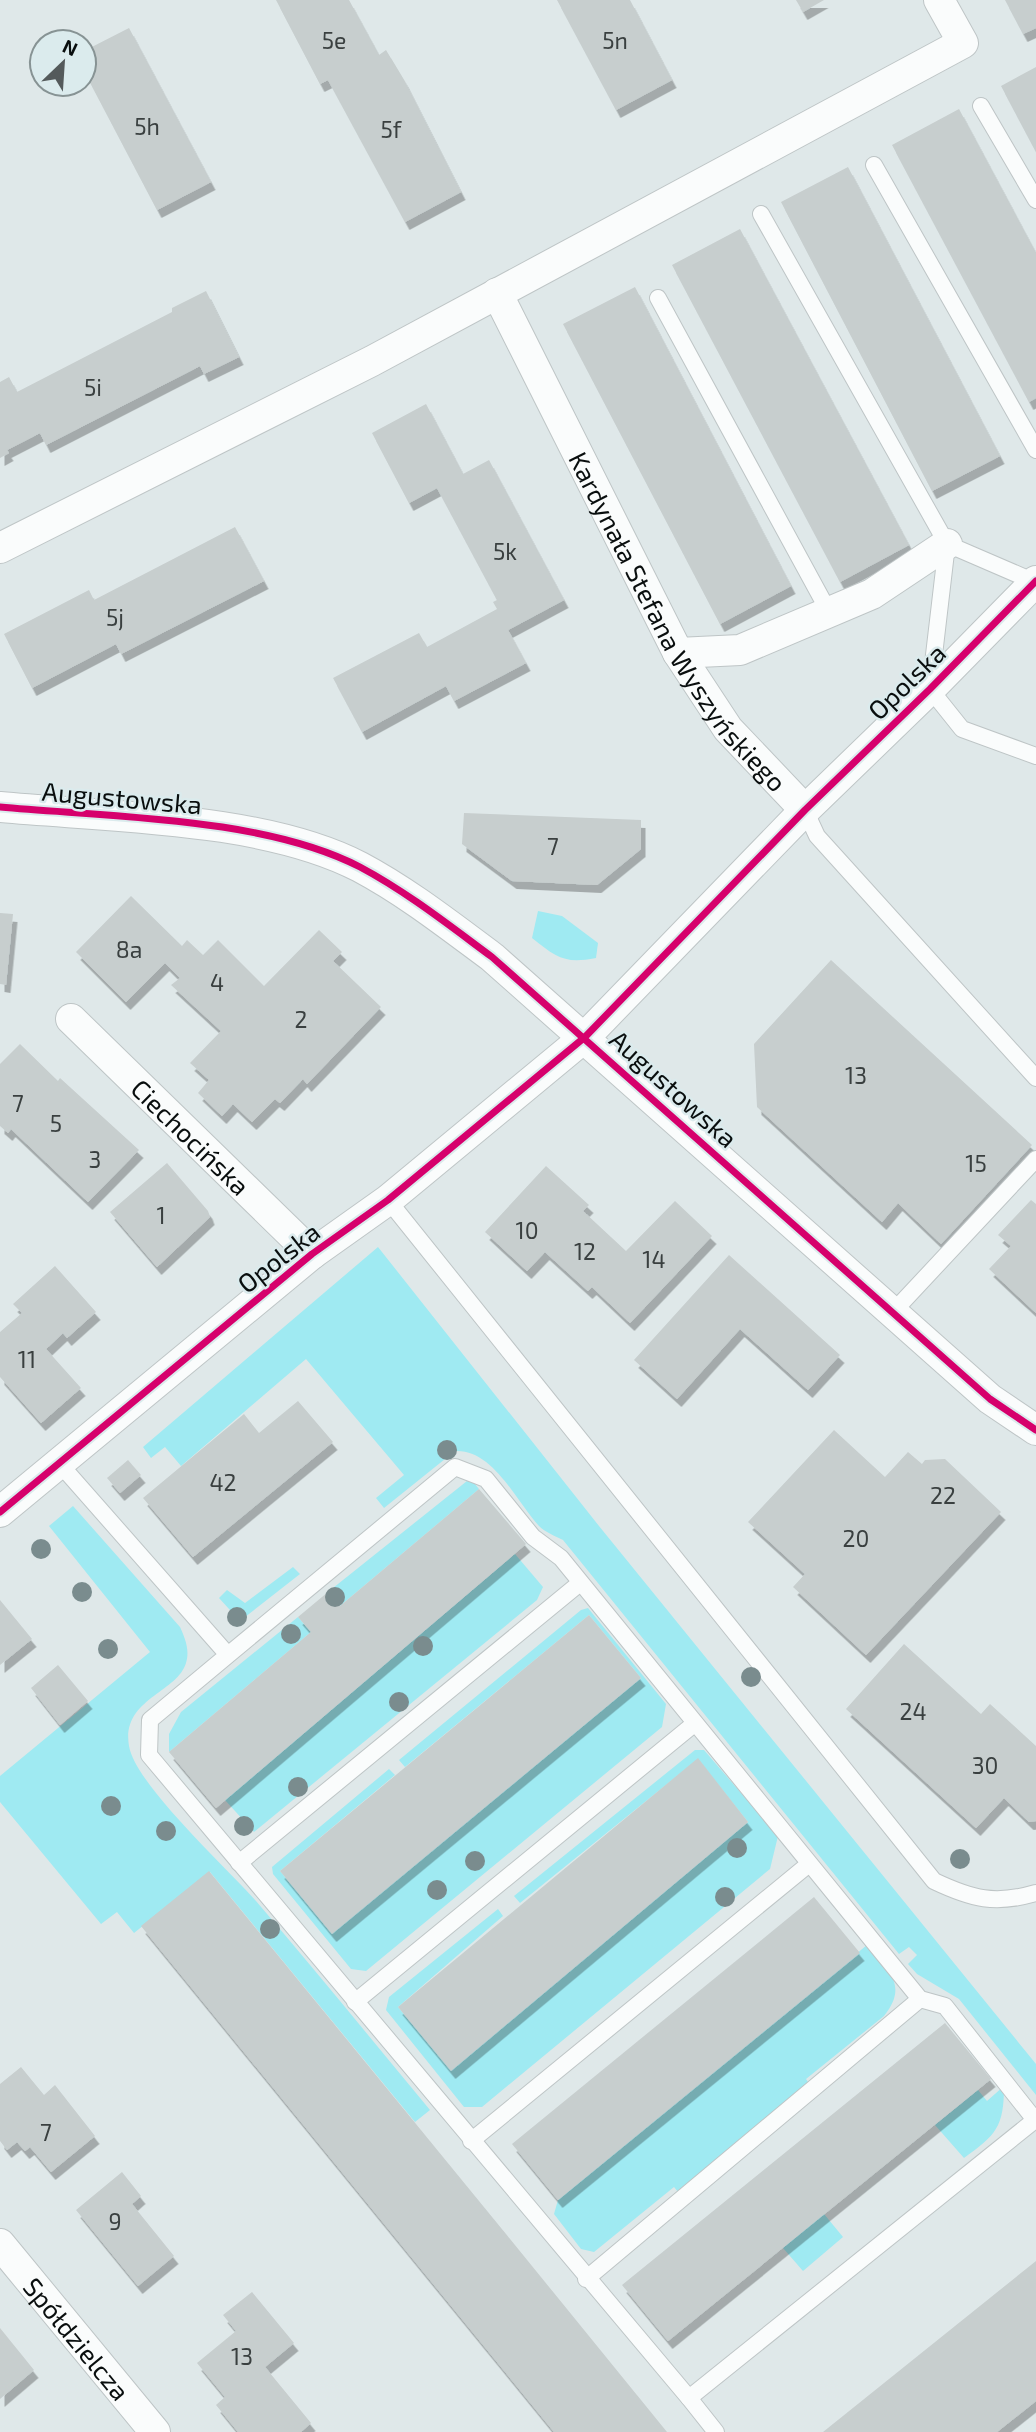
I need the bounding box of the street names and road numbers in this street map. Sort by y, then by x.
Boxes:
street label: Kardynała Stefana Wyszyńskiego [564,446,794,797]
street label: Opolska [861,637,951,725]
street label: Augustowska [41,775,203,819]
street label: Augustowska [604,1023,744,1153]
street label: Ciechocińska [126,1072,257,1201]
street label: Opolska [231,1215,325,1299]
street label: Spółdzielcza [18,2271,137,2406]

